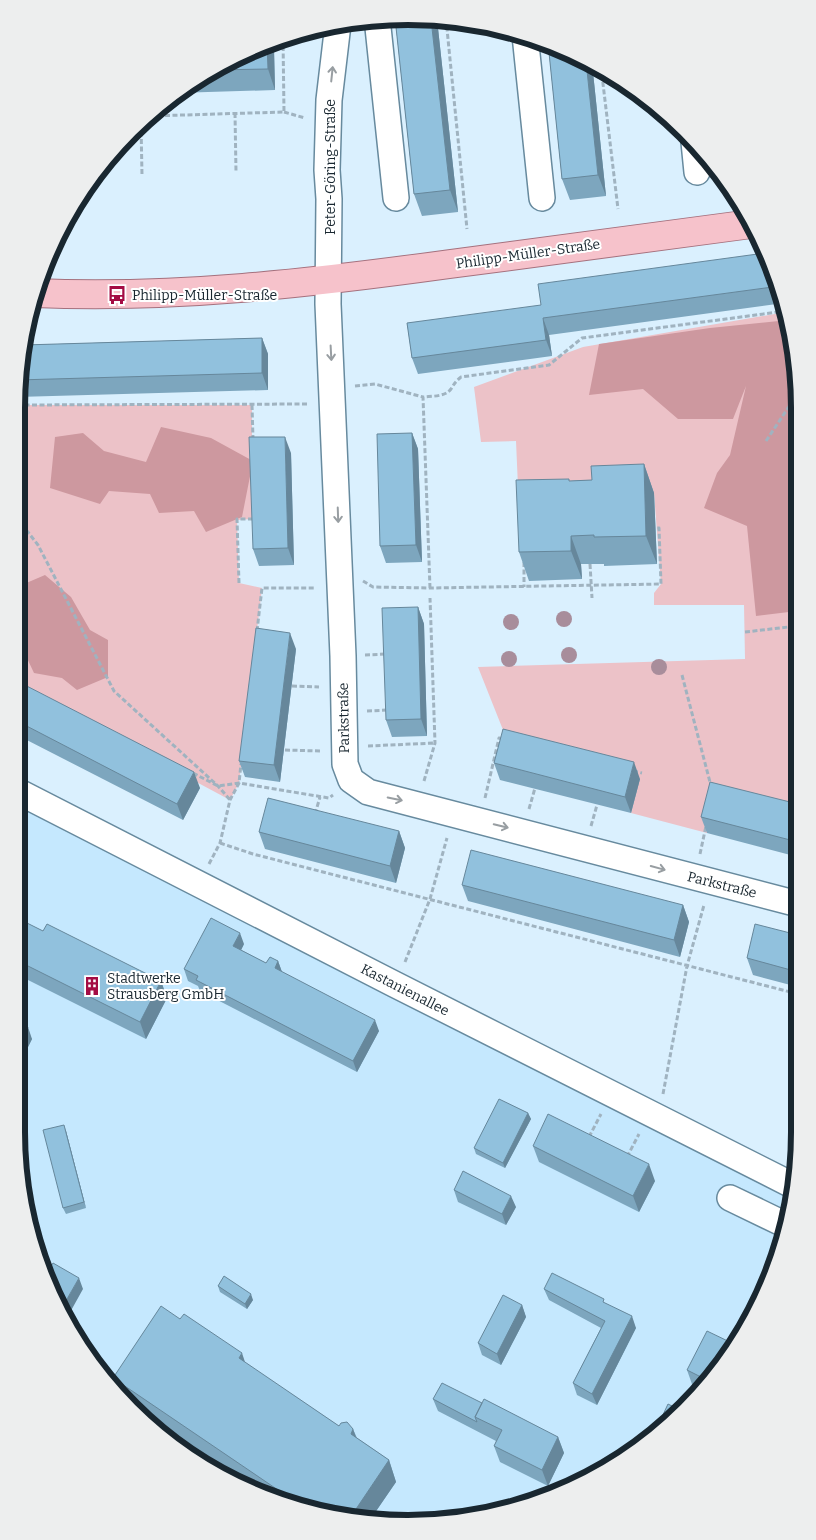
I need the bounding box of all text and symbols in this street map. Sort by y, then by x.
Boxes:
one-way arrow [327,67,337,83]
street label: Peter-Göring-Straße [322,99,339,235]
street label: Philipp-Müller-Straße [455,235,601,273]
bus stop icon: Philipp-Müller-Straße [106,284,128,306]
place label: Philipp-Müller-Straße [132,287,277,304]
one-way arrow [326,344,335,360]
one-way arrow [333,506,343,523]
street label: Parkstraße [335,682,353,754]
one-way arrow [387,795,403,804]
one-way arrow [493,822,509,831]
one-way arrow [650,864,666,873]
street label: Parkstraße [686,868,758,902]
street label: Kastanienallee [358,960,452,1020]
place label: Stadtwerke Strausberg GmbH [107,970,224,1003]
building icon: Stadtwerke Strausberg GmbH [81,975,103,997]

